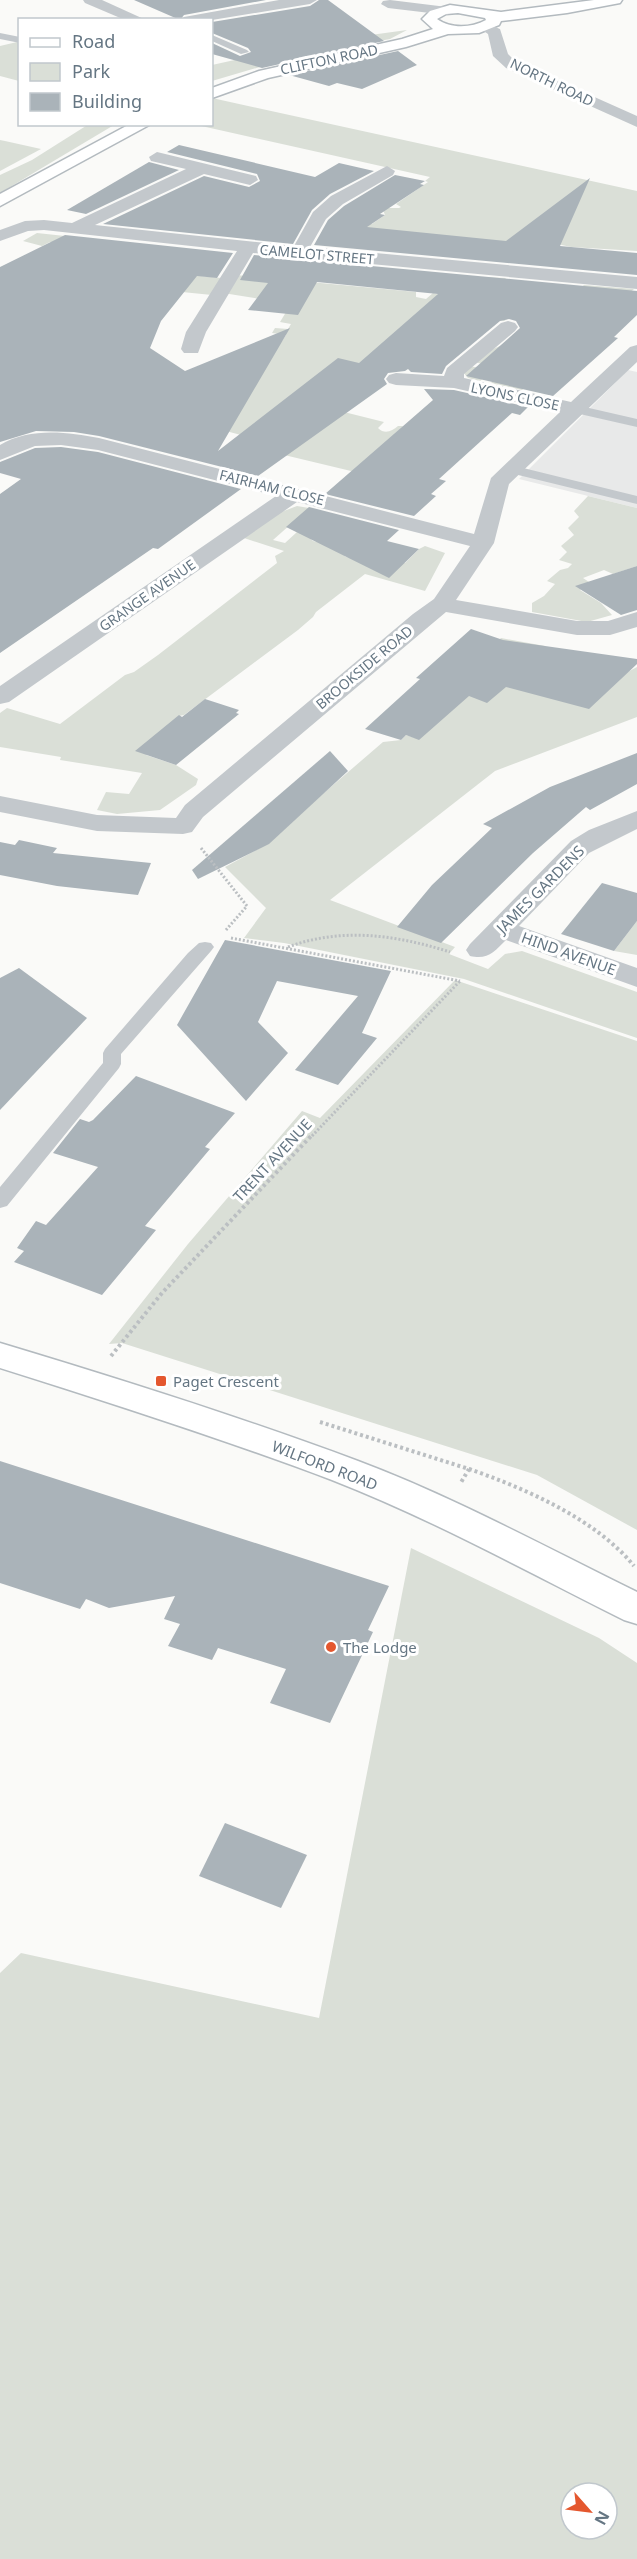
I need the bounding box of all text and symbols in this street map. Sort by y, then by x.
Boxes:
legend [18,18,213,126]
text: Road [72,29,115,53]
street label: CLIFTON ROAD [278,39,380,79]
street label: NORTH ROAD [507,54,597,110]
text: Park [72,59,110,83]
text: Building [72,89,142,113]
street label: CAMELOT STREET [259,240,375,268]
street label: LYONS CLOSE [469,377,561,415]
street label: FAIRHAM CLOSE [218,465,326,509]
street label: GRANGE AVENUE [95,555,199,635]
street label: BROOKSIDE ROAD [312,621,416,713]
street label: JAMES GARDENS [490,841,588,939]
street label: HIND AVENUE [519,927,619,979]
street label: TRENT AVENUE [228,1114,316,1206]
place label: Paget Crescent [173,1371,279,1391]
marker: Paget Crescent [154,1374,168,1388]
street label: WILFORD ROAD [269,1436,381,1494]
place label: The Lodge [343,1637,417,1657]
marker: The Lodge [324,1640,338,1654]
north arrow [559,2481,619,2541]
text: N [589,2507,615,2529]

